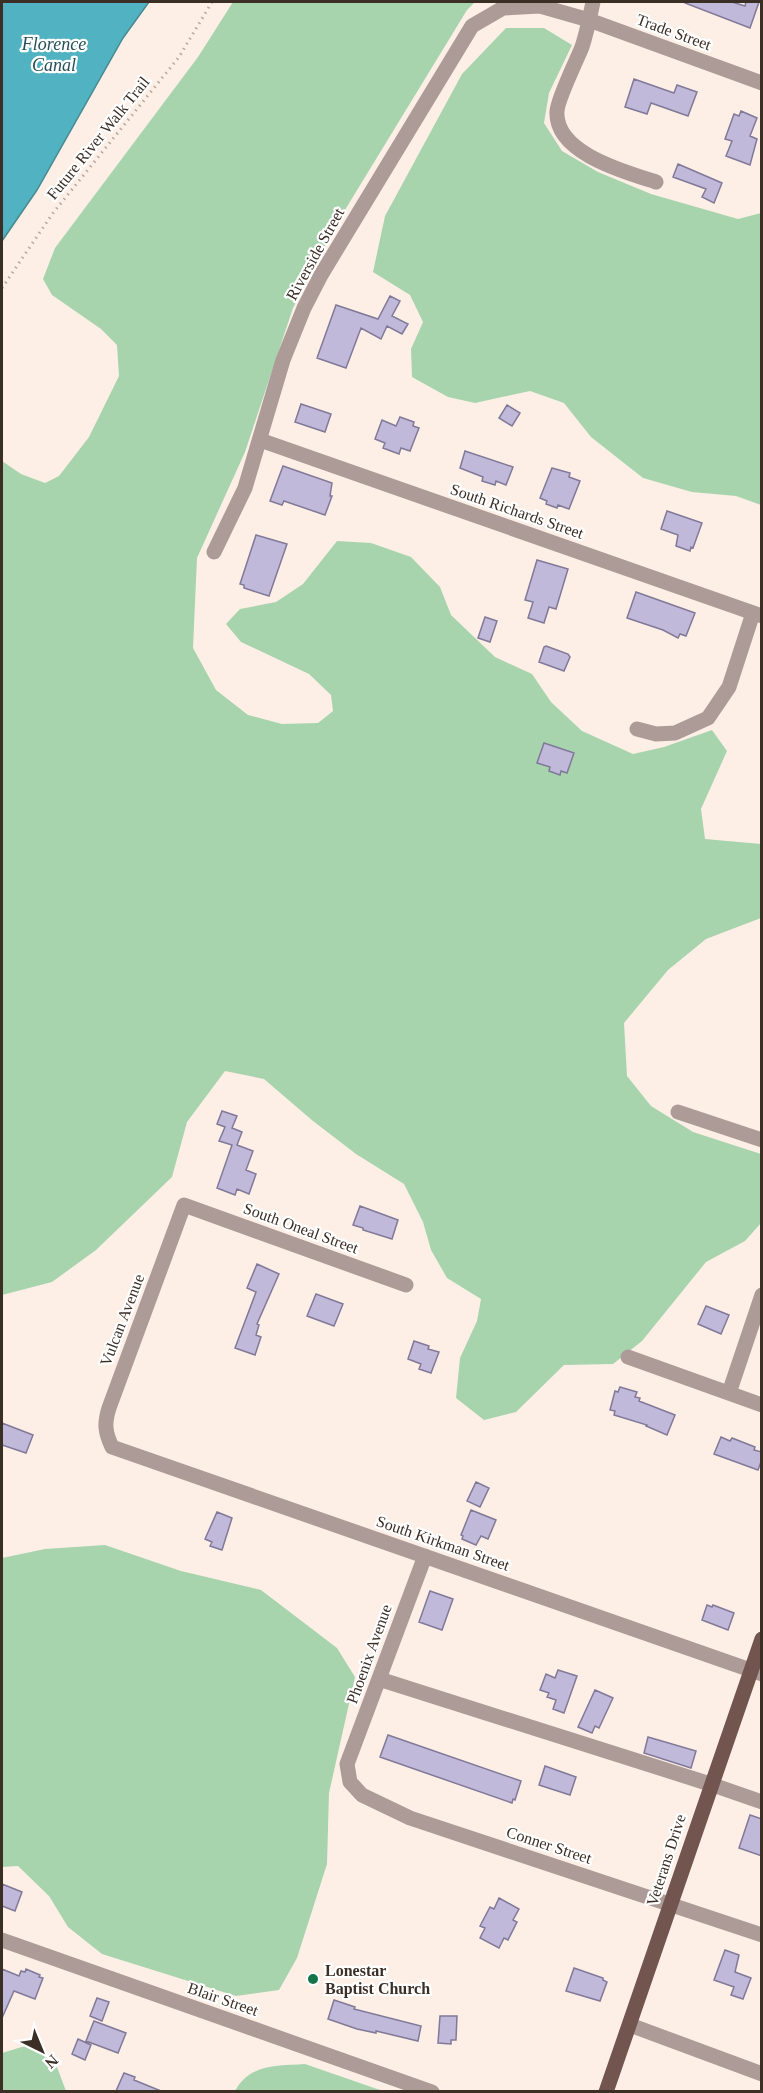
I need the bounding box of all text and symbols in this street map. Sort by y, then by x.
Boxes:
street label: Trade Street [634,11,714,54]
water label: Florence Canal [21,34,86,75]
street label: Future River Walk Trail [43,73,153,203]
street label: Riverside Street [283,205,348,303]
street label: South Richards Street [448,480,586,542]
street label: South Oneal Street [241,1199,361,1257]
street label: Vulcan Avenue [97,1272,147,1368]
street label: South Kirkman Street [374,1512,512,1574]
street label: Phoenix Avenue [343,1602,395,1706]
street label: Veterans Drive [643,1812,689,1908]
street label: Conner Street [504,1823,594,1867]
place label: Lonestar Baptist Church [325,1962,430,1998]
marker: Lonestar Baptist Church [306,1972,320,1986]
street label: Blair Street [186,1979,261,2019]
north arrow [12,2021,72,2081]
text: N [42,2051,62,2072]

